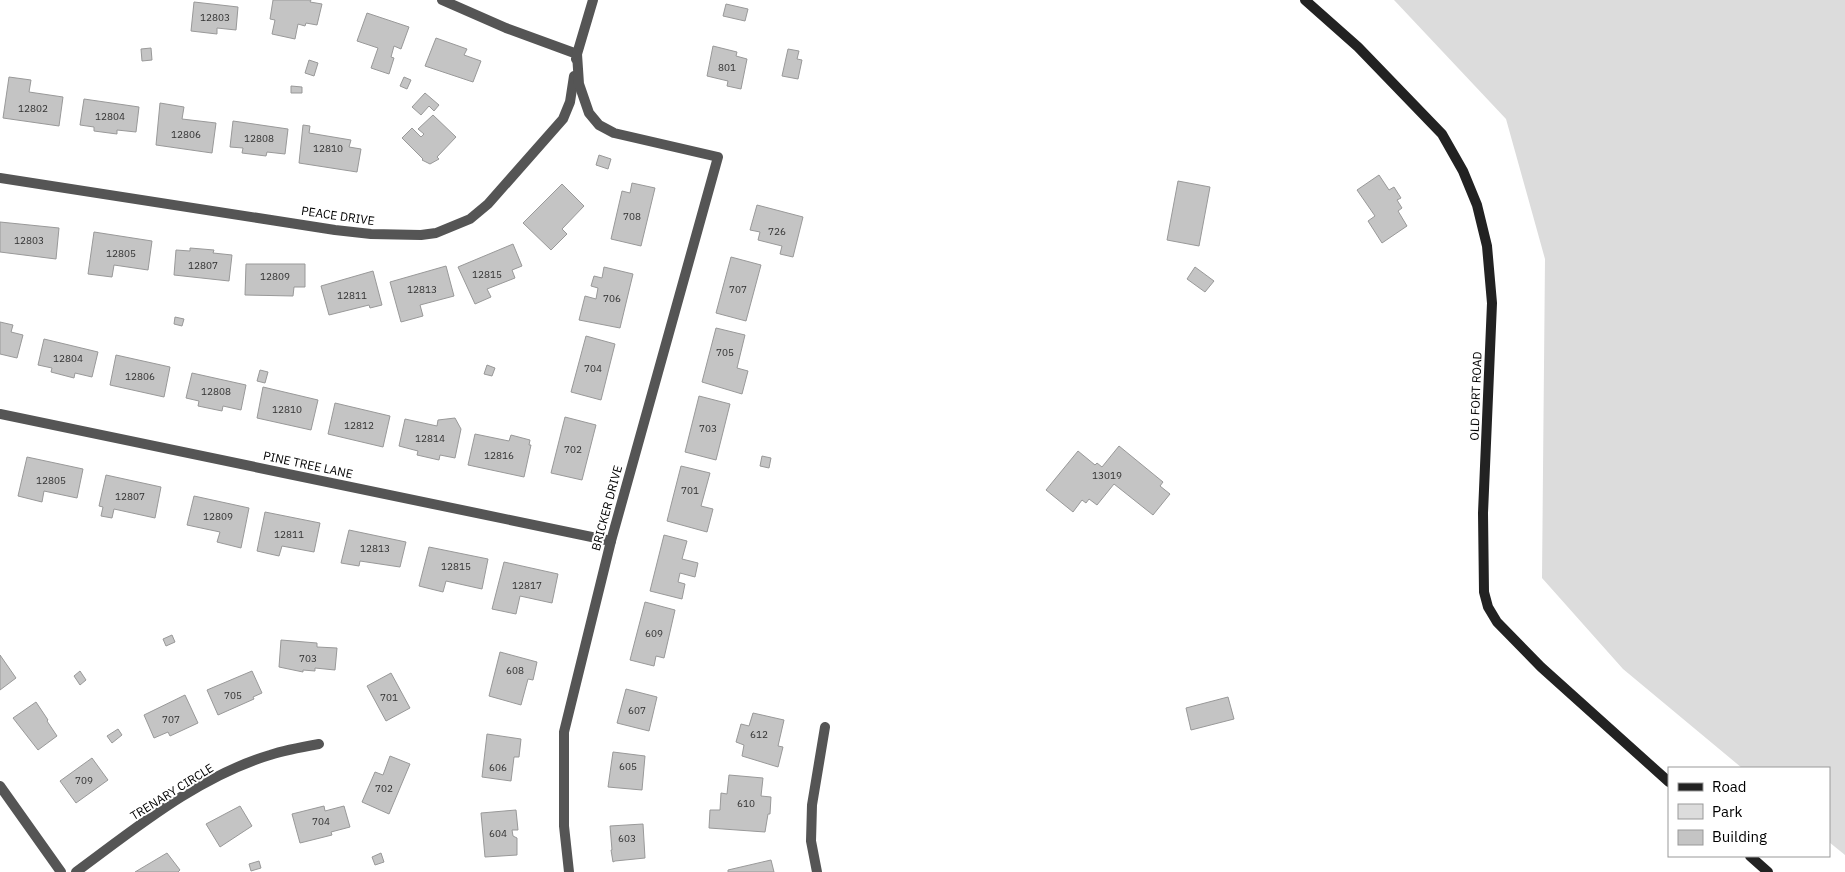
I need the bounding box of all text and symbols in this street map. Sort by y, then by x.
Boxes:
house number: 12803 [200,11,230,24]
house number: 801 [718,61,736,74]
house number: 12802 [18,102,48,115]
house number: 12804 [95,110,125,123]
house number: 12806 [171,128,201,141]
house number: 12808 [244,132,274,145]
house number: 12810 [313,142,343,155]
street label: PEACE DRIVE [300,203,376,228]
house number: 708 [623,210,641,223]
house number: 726 [768,225,786,238]
house number: 12803 [14,234,44,247]
house number: 12805 [106,247,136,260]
house number: 12807 [188,259,218,272]
house number: 12815 [472,268,502,281]
house number: 12809 [260,270,290,283]
house number: 12813 [407,283,437,296]
house number: 707 [729,283,747,296]
house number: 12811 [337,289,367,302]
house number: 706 [603,292,621,305]
house number: 705 [716,346,734,359]
street label: OLD FORT ROAD [1466,351,1485,441]
house number: 12804 [53,352,83,365]
house number: 704 [584,362,602,375]
house number: 12806 [125,370,155,383]
house number: 12808 [201,385,231,398]
house number: 12810 [272,403,302,416]
house number: 12812 [344,419,374,432]
house number: 703 [699,422,717,435]
house number: 12814 [415,432,445,445]
house number: 702 [564,443,582,456]
street label: PINE TREE LANE [262,448,354,481]
house number: 12816 [484,449,514,462]
street label: BRICKER DRIVE [588,464,625,552]
house number: 13019 [1092,469,1122,482]
house number: 12805 [36,474,66,487]
house number: 701 [681,484,699,497]
house number: 12807 [115,490,145,503]
house number: 12809 [203,510,233,523]
house number: 12811 [274,528,304,541]
house number: 12813 [360,542,390,555]
house number: 12815 [441,560,471,573]
house number: 12817 [512,579,542,592]
house number: 609 [645,627,663,640]
house number: 703 [299,652,317,665]
house number: 608 [506,664,524,677]
house number: 705 [224,689,242,702]
house number: 701 [380,691,398,704]
house number: 607 [628,704,646,717]
house number: 707 [162,713,180,726]
house number: 612 [750,728,768,741]
street label: TRENARY CIRCLE [127,760,216,823]
house number: 605 [619,760,637,773]
house number: 606 [489,761,507,774]
legend [1668,767,1830,857]
house number: 709 [75,774,93,787]
text: Road [1712,777,1747,796]
house number: 702 [375,782,393,795]
house number: 610 [737,797,755,810]
text: Park [1712,802,1742,821]
house number: 704 [312,815,330,828]
house number: 604 [489,827,507,840]
text: Building [1712,827,1767,846]
house number: 603 [618,832,636,845]

